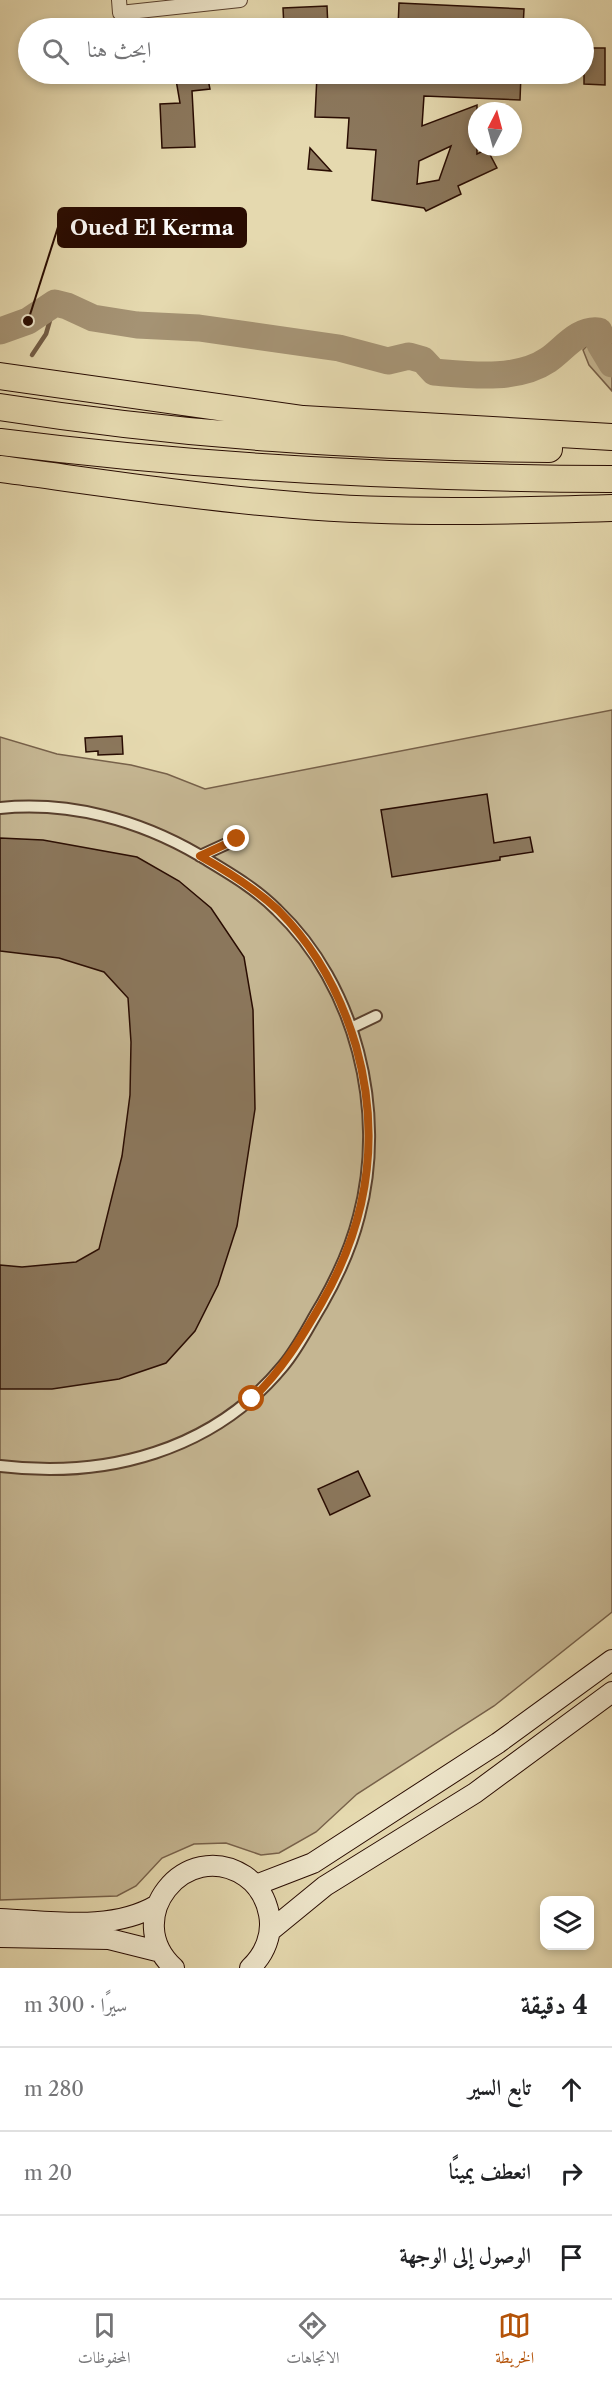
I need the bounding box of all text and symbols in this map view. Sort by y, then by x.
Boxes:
search box [18,18,594,84]
icon: search [39,35,72,68]
text: ابحث هنا [87,36,152,63]
north arrow [468,102,522,156]
callout: Oued El Kerma [58,208,246,247]
text: Oued El Kerma [70,215,235,240]
route end [223,825,249,851]
route start [238,1385,264,1411]
map controls [540,1896,594,1950]
button: layers [540,1896,594,1950]
text: 4 دقيقة [521,1989,588,2021]
text: سيرًا · 300 m [24,1993,127,2017]
icon: ahead [555,2073,588,2106]
text: تابع السير [468,2074,531,2101]
text: 280 m [24,2077,84,2101]
icon: right [555,2157,588,2190]
text: انعطف يمينًا [449,2158,531,2185]
text: 20 m [24,2161,72,2185]
icon: arrive [555,2241,588,2274]
text: الوصول إلى الوجهة [399,2242,531,2269]
tab: المحفوظات [78,2309,131,2373]
tab: الاتجاهات [286,2309,340,2373]
tab: الخريطة [495,2309,534,2373]

